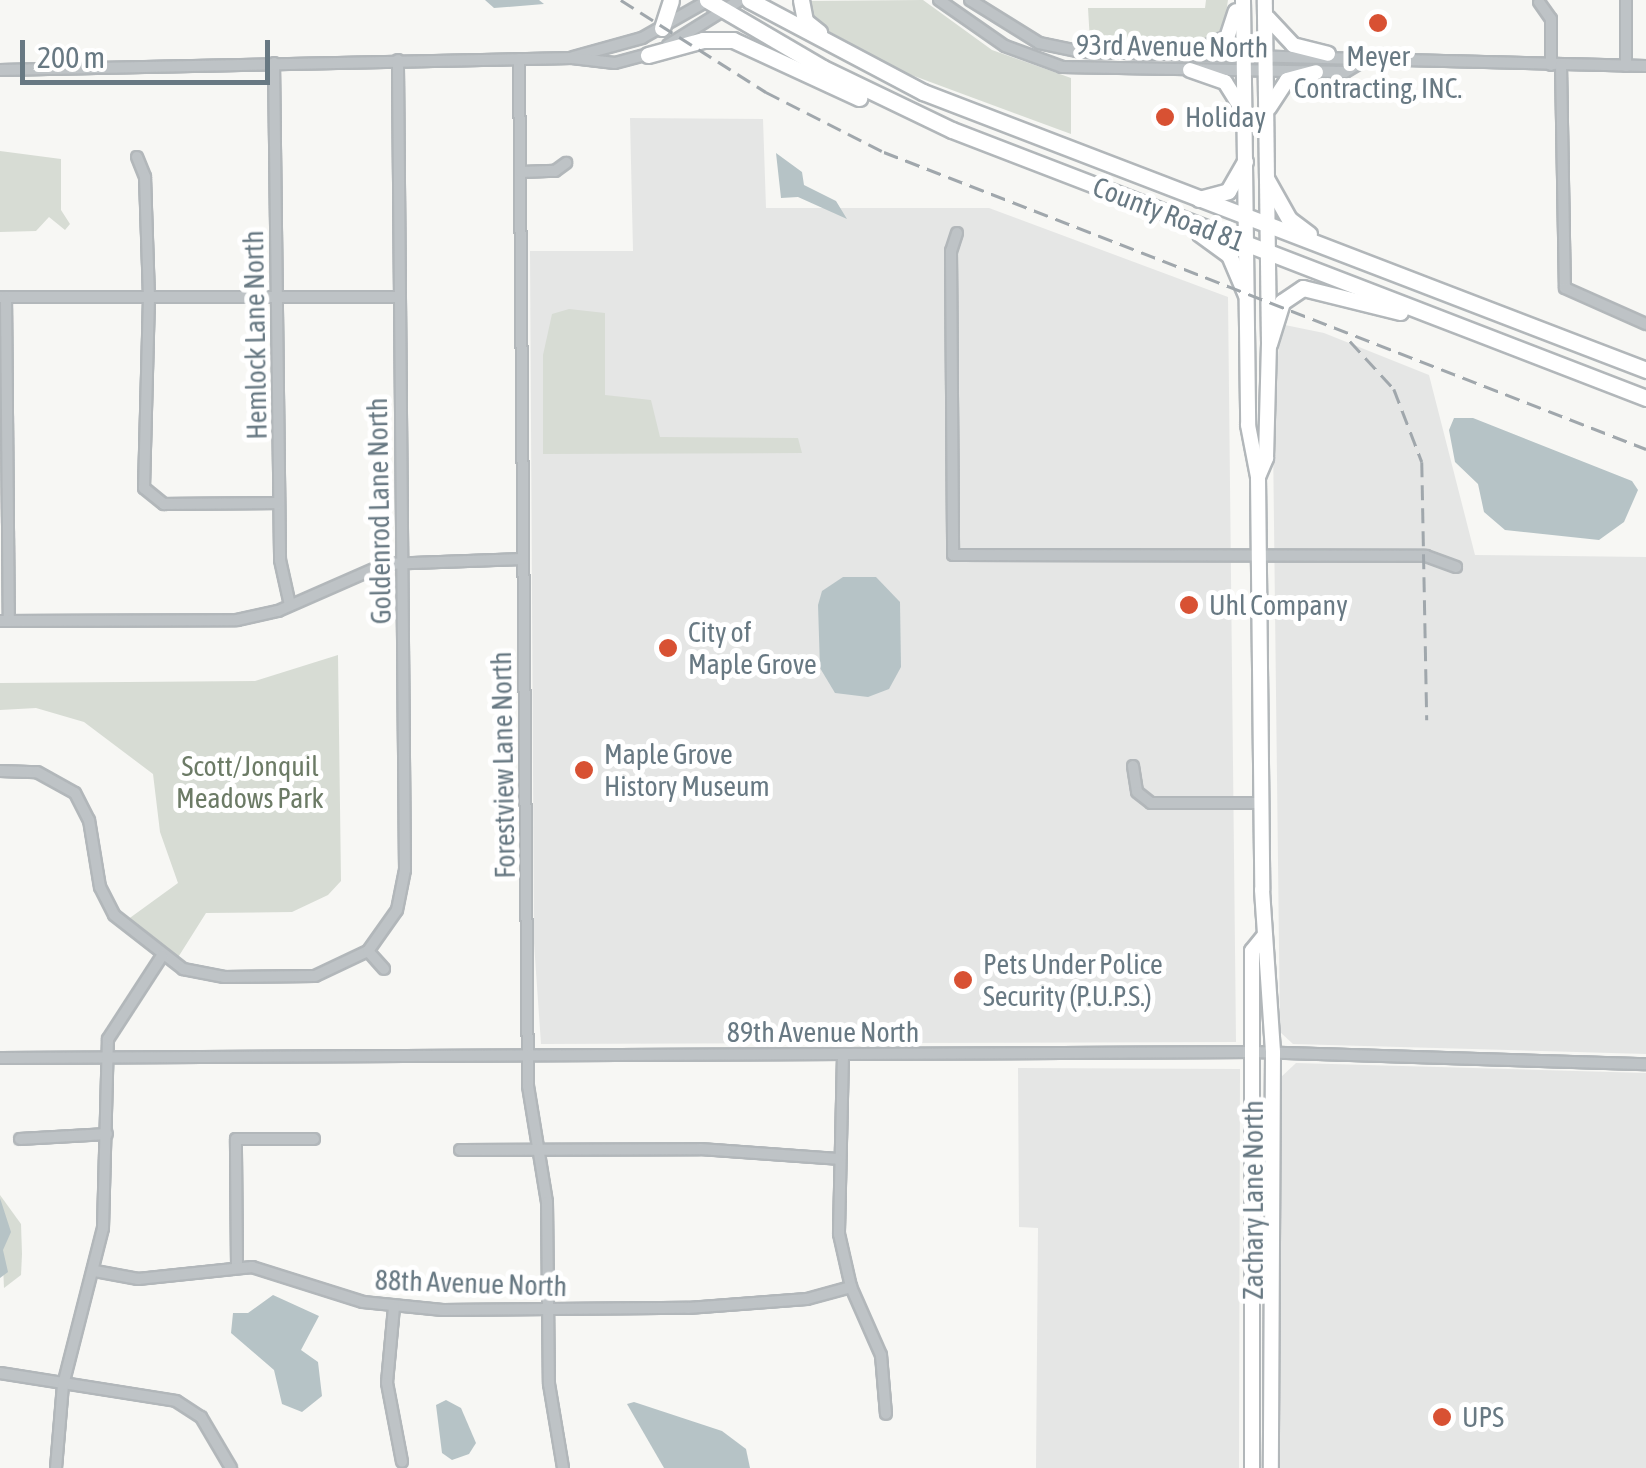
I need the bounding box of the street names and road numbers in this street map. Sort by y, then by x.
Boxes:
street label: 93rd Avenue North [1076,28,1268,64]
street label: County Road 81 [1088,170,1250,258]
street label: Hemlock Lane North [236,230,274,440]
street label: Goldenrod Lane North [360,397,398,625]
street label: Forestview Lane North [484,651,522,879]
street label: 89th Avenue North [727,1015,919,1049]
street label: Zachary Lane North [1236,1100,1270,1300]
street label: 88th Avenue North [374,1263,568,1303]

